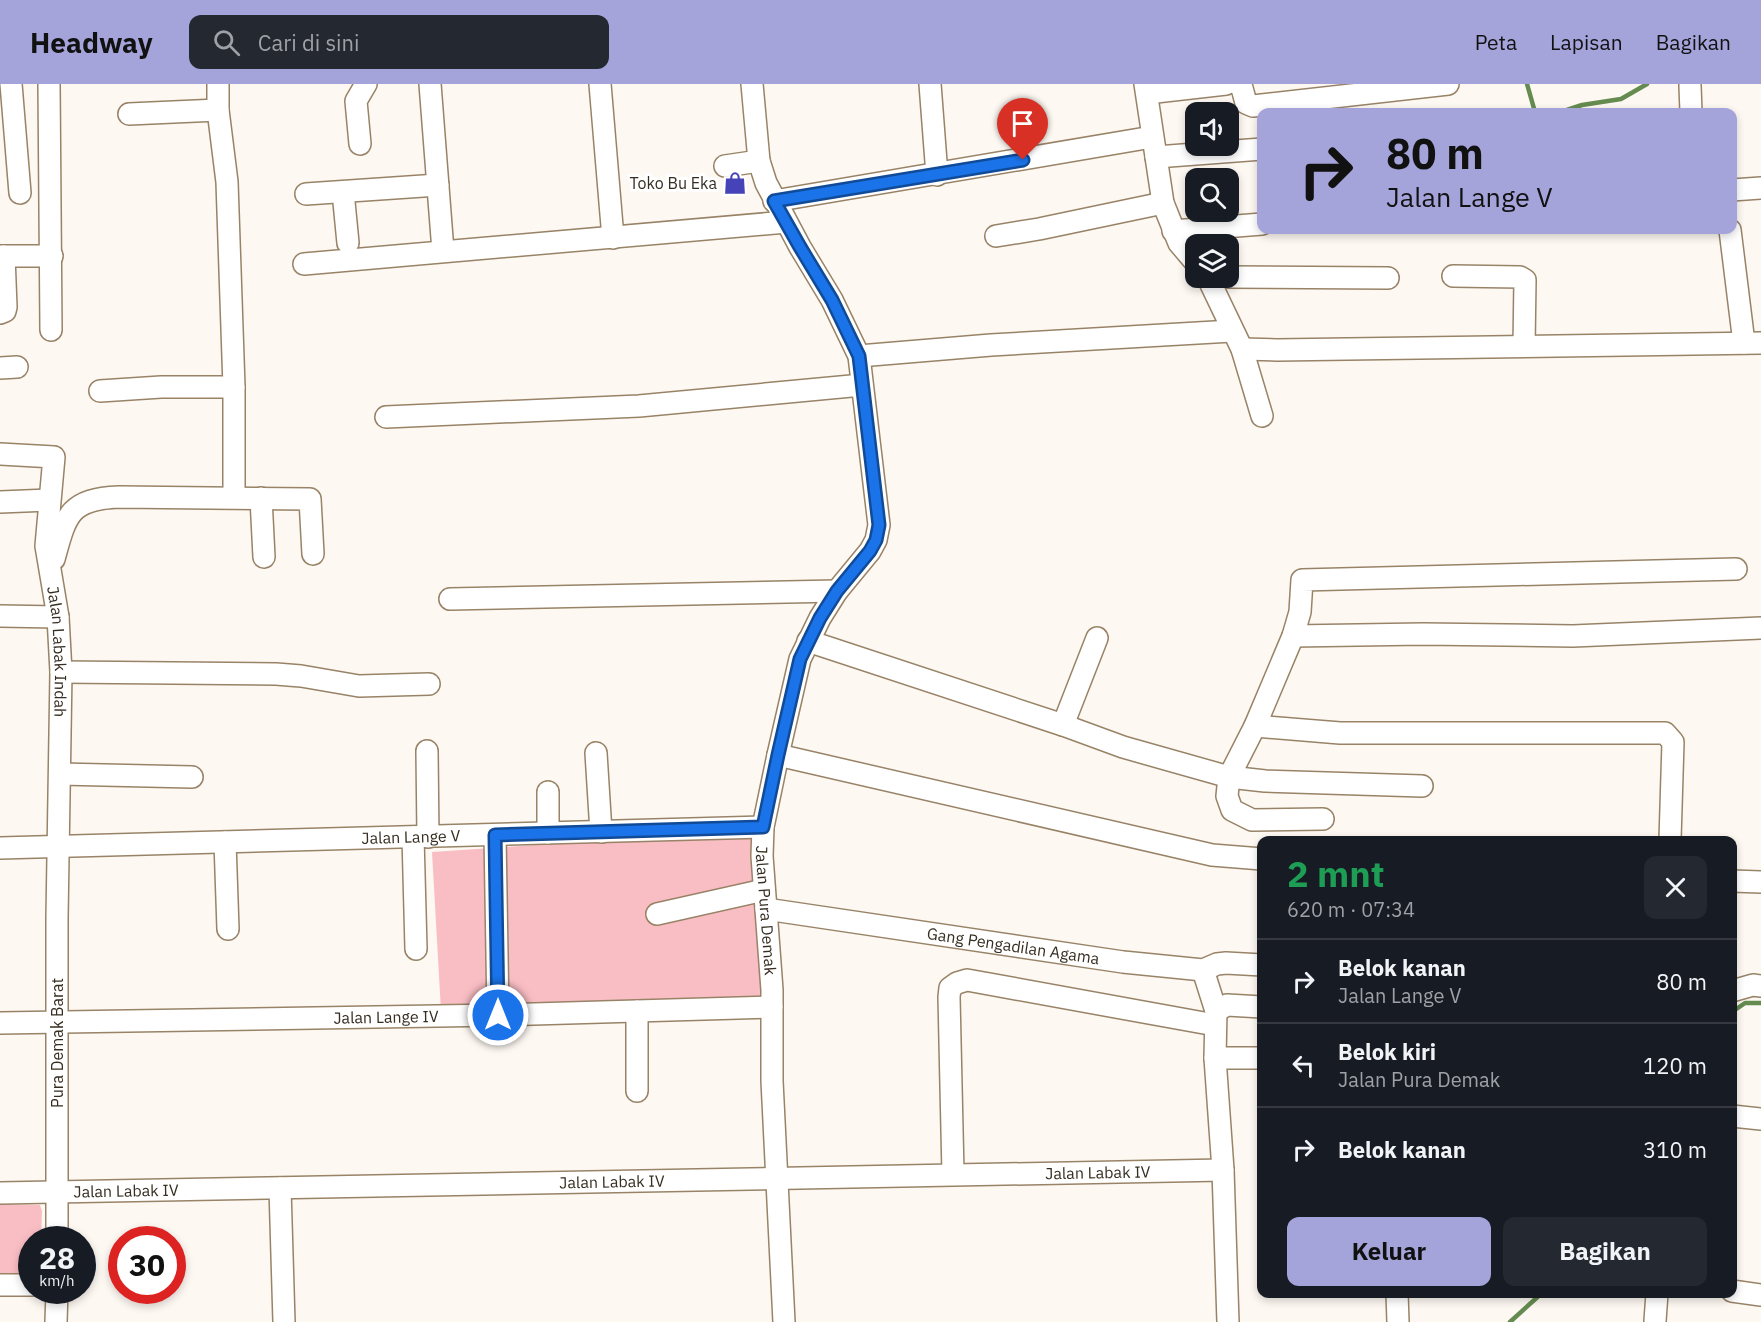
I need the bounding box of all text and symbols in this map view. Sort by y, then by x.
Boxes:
search box [189,15,609,69]
text: Headway [30,24,153,61]
icon: search [210,26,243,59]
text: Cari di sini [258,28,360,57]
text: Peta [1475,28,1517,56]
text: Lapisan [1550,28,1623,56]
text: Bagikan [1656,28,1731,56]
pin [997,98,1048,160]
map controls [1185,102,1239,288]
button: sound [1185,102,1239,156]
icon: arrive [1006,107,1039,140]
text: 80 m [1386,126,1484,181]
icon: right [1287,132,1365,210]
button: search [1185,168,1239,222]
shop icon: Toko Bu Eka [722,170,748,196]
place label: Toko Bu Eka [629,173,717,193]
text: Jalan Lange V [1386,179,1553,214]
button: layers [1185,234,1239,288]
street label: Jalan Labak Indah [43,585,71,717]
street label: Jalan Lange V [361,825,461,848]
street label: Jalan Pura Demak [752,845,781,977]
text: 2 mnt [1287,850,1385,897]
button: close [1644,856,1707,919]
text: 620 m · 07:34 [1287,896,1415,923]
street label: Gang Pengadilan Agama [926,923,1101,968]
text: Belok kanan [1338,953,1466,982]
icon: right [1287,965,1320,998]
text: 80 m [1656,967,1707,996]
street label: Pura Demak Barat [47,978,67,1108]
text: Jalan Lange V [1338,982,1461,1009]
position arrow [466,983,530,1047]
street label: Jalan Lange IV [333,1006,439,1028]
text: Belok kiri [1338,1037,1436,1066]
icon: left [1287,1049,1320,1082]
text: 120 m [1643,1051,1707,1080]
text: Jalan Pura Demak [1338,1066,1500,1093]
icon: right [1287,1133,1320,1166]
text: Belok kanan [1338,1135,1466,1164]
text: 310 m [1643,1135,1707,1164]
street label: Jalan Labak IV [1045,1161,1151,1183]
street label: Jalan Labak IV [559,1171,665,1192]
street label: Jalan Labak IV [73,1180,179,1202]
button: Keluar [1287,1217,1491,1286]
button: Bagikan [1503,1217,1707,1286]
speed limit sign: 30 [108,1226,186,1304]
text: 28 [39,1238,75,1277]
text: km/h [39,1271,75,1290]

